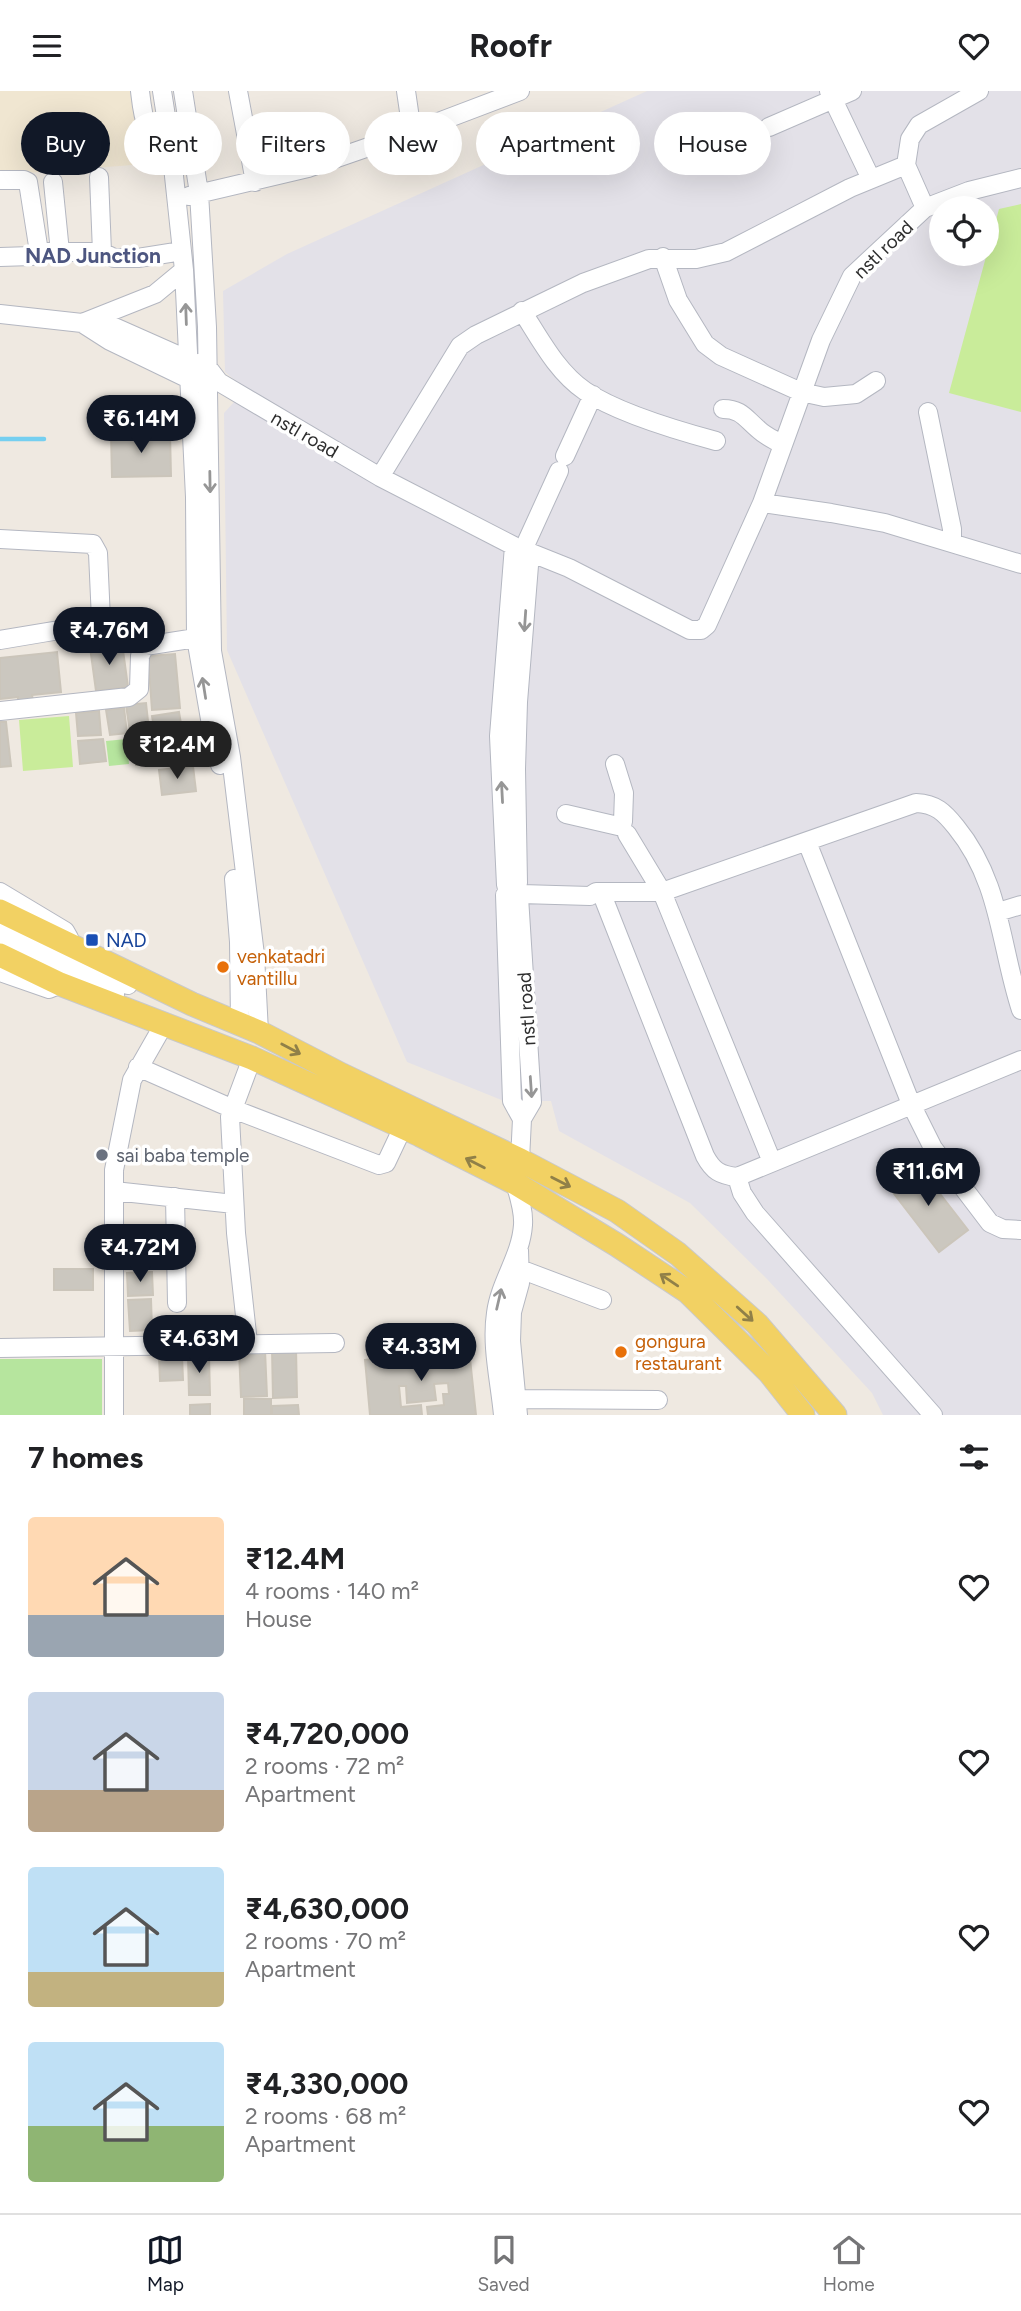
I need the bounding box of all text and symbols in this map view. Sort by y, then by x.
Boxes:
icon: menu [28,27,66,65]
text: Roofr [469,27,552,65]
icon: heart [955,27,993,65]
chip: Buy [21,112,110,175]
chip: Rent [124,112,222,175]
chip: Filters [236,112,350,175]
chip: New [364,112,462,175]
chip: Apartment [476,112,640,175]
chip: House [654,112,771,175]
map controls [929,196,999,266]
button: locate [929,196,999,266]
street label: nstl road [849,215,918,283]
district label: NAD Junction [25,243,161,268]
one-way arrow [180,303,193,326]
pin: ₹6.14M [84,395,198,455]
text: ₹6.14M [103,404,179,432]
street label: nstl road [267,406,342,463]
one-way arrow [204,470,217,493]
pin: ₹4.76M [52,607,166,667]
one-way arrow [518,609,531,632]
text: ₹4.76M [69,616,149,644]
one-way arrow [197,677,210,700]
pin: ₹12.4M [120,721,234,781]
text: ₹12.4M [139,730,215,758]
one-way arrow [495,781,508,804]
place label: NAD [106,929,147,952]
marker: NAD [84,932,100,948]
place label: venkatadri vantillu [237,945,325,990]
marker: venkatadri vantillu [215,959,231,975]
street label: nstl road [512,971,541,1047]
one-way arrow [281,1042,301,1056]
one-way arrow [525,1075,538,1098]
place label: sai baba temple [116,1144,249,1167]
marker: sai baba temple [94,1147,110,1163]
pin: ₹11.6M [871,1149,985,1208]
one-way arrow [465,1155,486,1169]
text: ₹11.6M [892,1157,964,1185]
one-way arrow [550,1175,571,1189]
pin: ₹4.72M [83,1225,197,1284]
text: ₹4.72M [100,1233,180,1261]
one-way arrow [660,1273,680,1287]
one-way arrow [493,1288,507,1311]
one-way arrow [736,1306,754,1322]
pin: ₹4.63M [142,1315,256,1375]
pin: ₹4.33M [364,1323,478,1383]
text: ₹4.63M [159,1324,239,1352]
place label: gongura restaurant [635,1330,722,1375]
text: ₹4.33M [381,1332,461,1360]
marker: gongura restaurant [613,1344,629,1360]
icon: filters [955,1438,993,1476]
text: 7 homes [28,1439,143,1476]
text: ₹12.4M [245,1540,345,1577]
icon: home [84,1545,168,1629]
icon: heart [955,1568,993,1606]
text: 4 rooms · 140 m² [245,1577,419,1605]
text: House [245,1605,312,1633]
text: ₹4,720,000 [245,1715,409,1752]
icon: home [84,1720,168,1804]
icon: heart [955,1743,993,1781]
text: 2 rooms · 72 m² [245,1752,404,1780]
text: Apartment [245,1780,356,1808]
text: ₹4,630,000 [245,1890,409,1927]
icon: home [84,1895,168,1979]
icon: heart [955,1918,993,1956]
text: 2 rooms · 70 m² [245,1927,406,1955]
text: Apartment [245,1955,356,1983]
text: ₹4,330,000 [245,2065,409,2102]
icon: home [84,2070,168,2154]
icon: heart [955,2093,993,2131]
text: 2 rooms · 68 m² [245,2102,406,2130]
text: Apartment [245,2130,356,2158]
tab: Map [146,2231,184,2296]
tab: Saved [477,2231,530,2296]
tab: Home [823,2231,875,2296]

